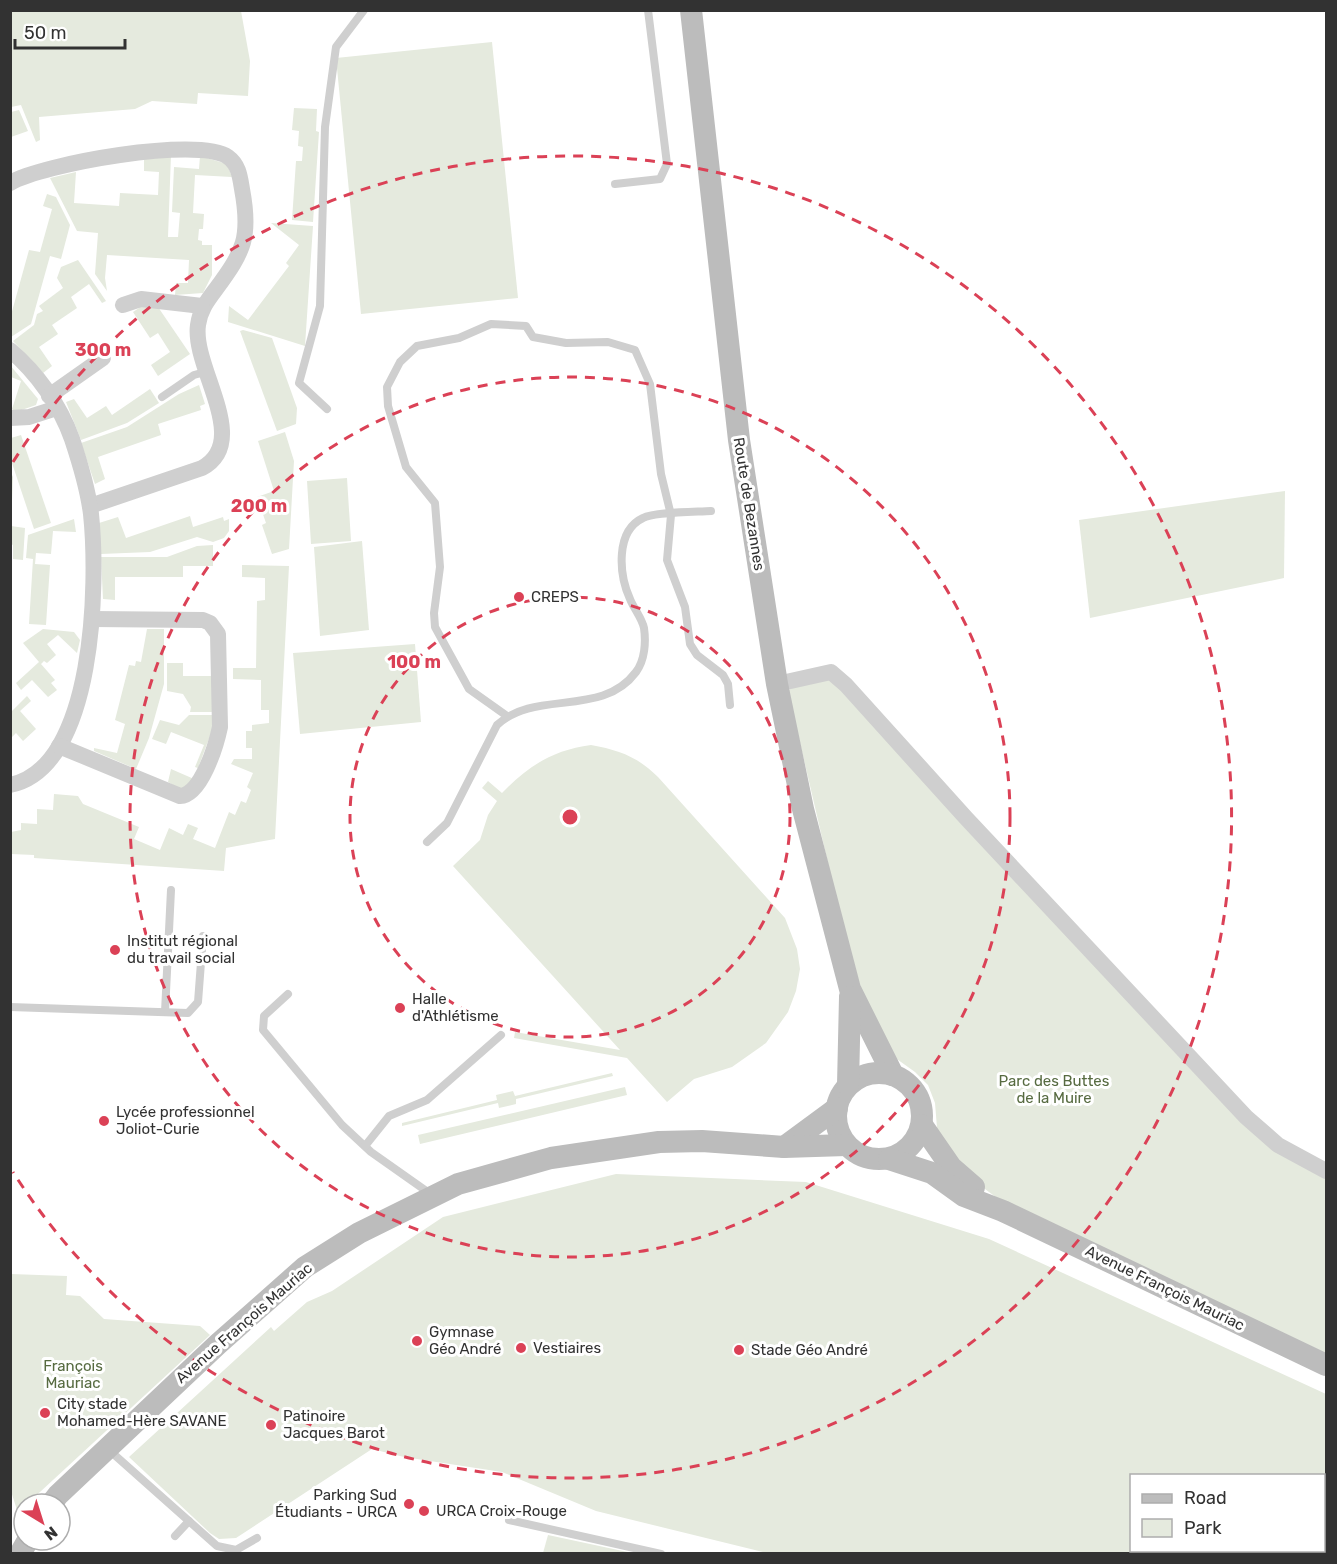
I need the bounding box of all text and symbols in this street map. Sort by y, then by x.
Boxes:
scale bar [15,12,124,50]
text: 50 m [24,22,67,44]
text: 300 m [75,339,131,361]
street label: Route de Bezannes [730,436,768,572]
text: 200 m [231,495,287,517]
place label: CREPS [531,588,579,606]
marker: CREPS [512,590,526,604]
text: 100 m [387,651,441,673]
centre of rings [560,807,580,827]
place label: Institut régional du travail social [127,932,238,967]
marker: Institut régional du travail social [108,943,122,957]
place label: Halle d'Athlétisme [412,990,499,1025]
marker: Halle d'Athlétisme [393,1001,407,1015]
park label: Parc des Buttes de la Muire [999,1072,1110,1107]
place label: Lycée professionnel Joliot-Curie [116,1103,255,1138]
marker: Lycée professionnel Joliot-Curie [97,1114,111,1128]
street label: Avenue François Mauriac [1083,1242,1247,1334]
street label: Avenue François Mauriac [172,1259,316,1387]
place label: Gymnase Géo André [429,1323,502,1358]
marker: Gymnase Géo André [410,1334,424,1348]
place label: Vestiaires [533,1339,601,1357]
marker: Vestiaires [514,1341,528,1355]
place label: Stade Géo André [751,1341,868,1359]
marker: Stade Géo André [732,1343,746,1357]
park label: François Mauriac [43,1357,103,1392]
place label: City stade Mohamed-Hère SAVANE [57,1395,227,1430]
marker: City stade Mohamed-Hère SAVANE [38,1406,52,1420]
place label: Patinoire Jacques Barot [283,1407,385,1442]
marker: Patinoire Jacques Barot [264,1418,278,1432]
legend [1130,1474,1325,1552]
place label: Parking Sud Étudiants - URCA [275,1486,397,1521]
text: Road [1184,1487,1227,1509]
north arrow [12,1492,72,1552]
marker: Parking Sud Étudiants - URCA [402,1497,416,1511]
place label: URCA Croix-Rouge [436,1502,567,1520]
marker: URCA Croix-Rouge [417,1504,431,1518]
text: Park [1184,1517,1222,1539]
text: N [41,1522,61,1544]

